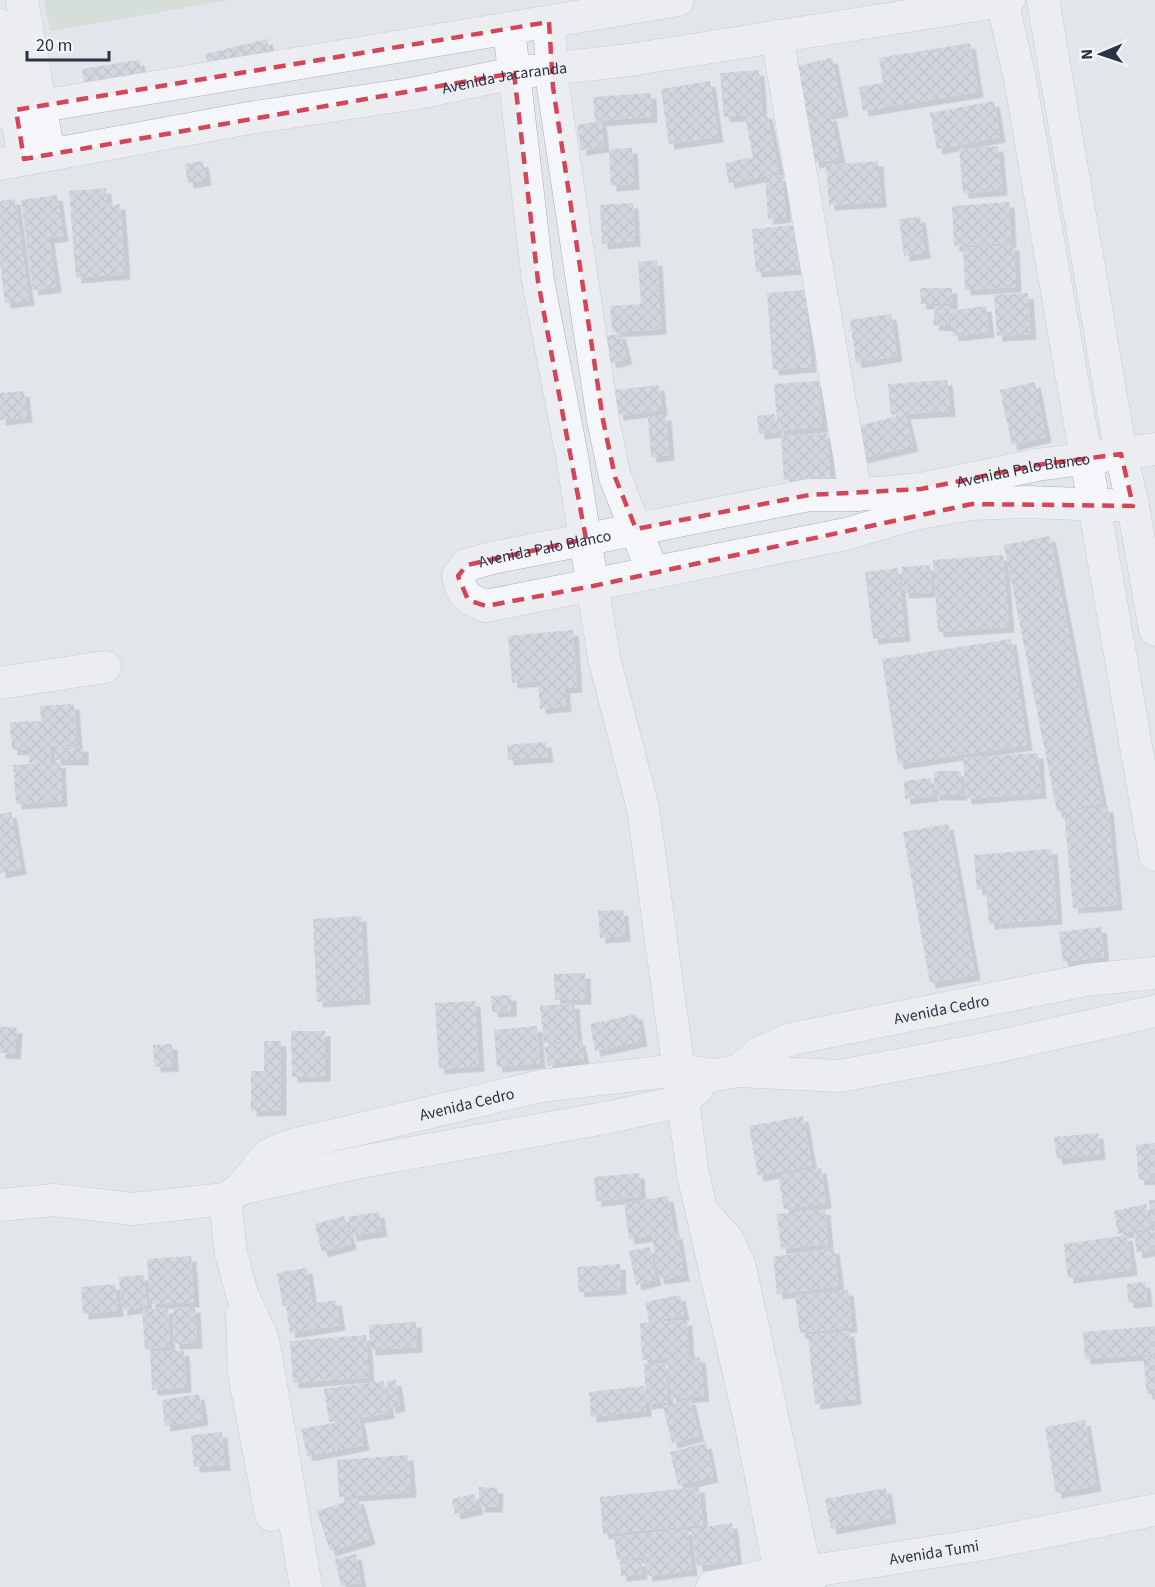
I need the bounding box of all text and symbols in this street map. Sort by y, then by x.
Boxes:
scale bar [27,24,110,62]
north arrow [1071,24,1131,84]
text: 20 m [36,33,72,58]
text: N [1076,49,1098,60]
street label: Avenida Jacaranda [440,57,568,100]
street label: Avenida Palo Blanco [955,448,1091,493]
street label: Avenida Palo Blanco [476,525,613,573]
street label: Avenida Cedro [892,990,991,1030]
street label: Avenida Cedro [417,1083,517,1126]
street label: Avenida Tumi [888,1535,981,1571]

